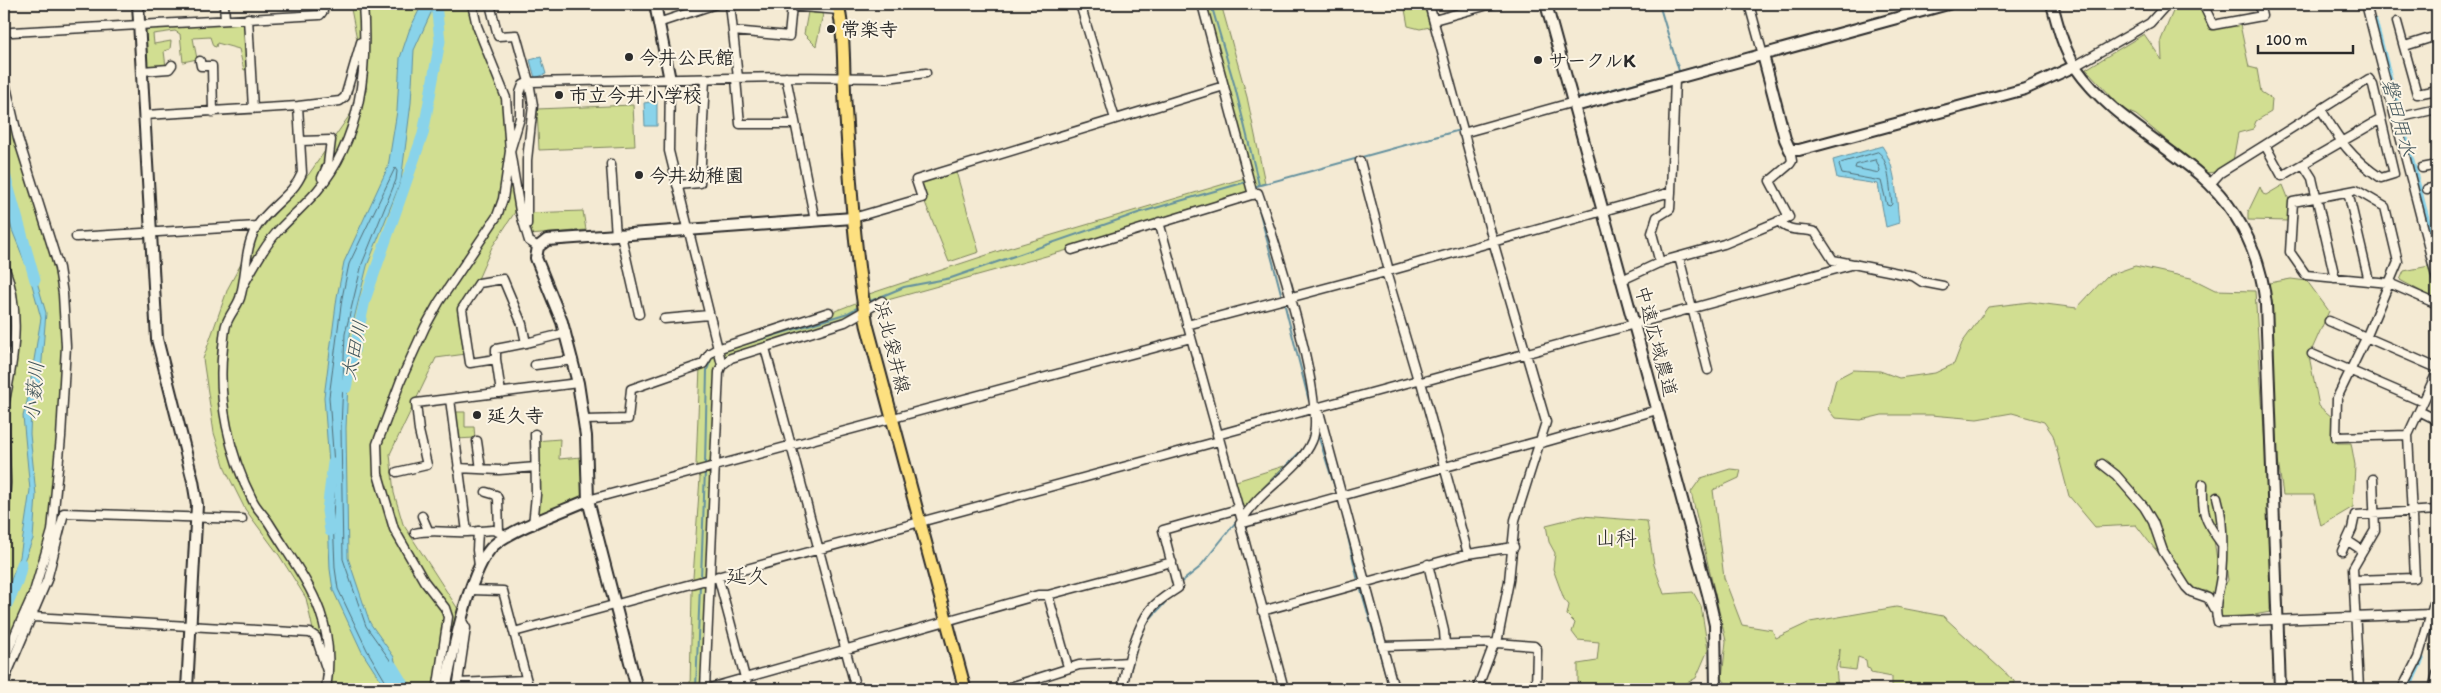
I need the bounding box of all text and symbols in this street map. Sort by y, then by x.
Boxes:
place label: 常楽寺 [841,18,898,41]
scale bar [2258,22,2354,54]
marker: 常楽寺 [825,23,837,35]
text: 100 m [2266,31,2308,49]
place label: 今井公民館 [639,46,734,69]
place label: サークルK [1548,49,1636,72]
marker: 今井公民館 [623,51,635,63]
marker: サークルK [1532,54,1544,66]
water label: 磐田用水 [2377,75,2421,159]
place label: 市立今井小学校 [569,84,702,107]
marker: 市立今井小学校 [553,89,565,101]
place label: 今井幼稚園 [649,164,744,187]
marker: 今井幼稚園 [633,169,645,181]
street label: 中遠広域農道 [1631,283,1682,399]
street label: 浜北袋井線 [870,298,915,396]
water label: 太田川 [336,318,372,382]
water label: 小薮川 [19,360,49,422]
place label: 延久寺 [487,404,544,427]
marker: 延久寺 [471,409,483,421]
district label: 山科 [1595,525,1637,550]
district label: 延久 [726,563,768,588]

